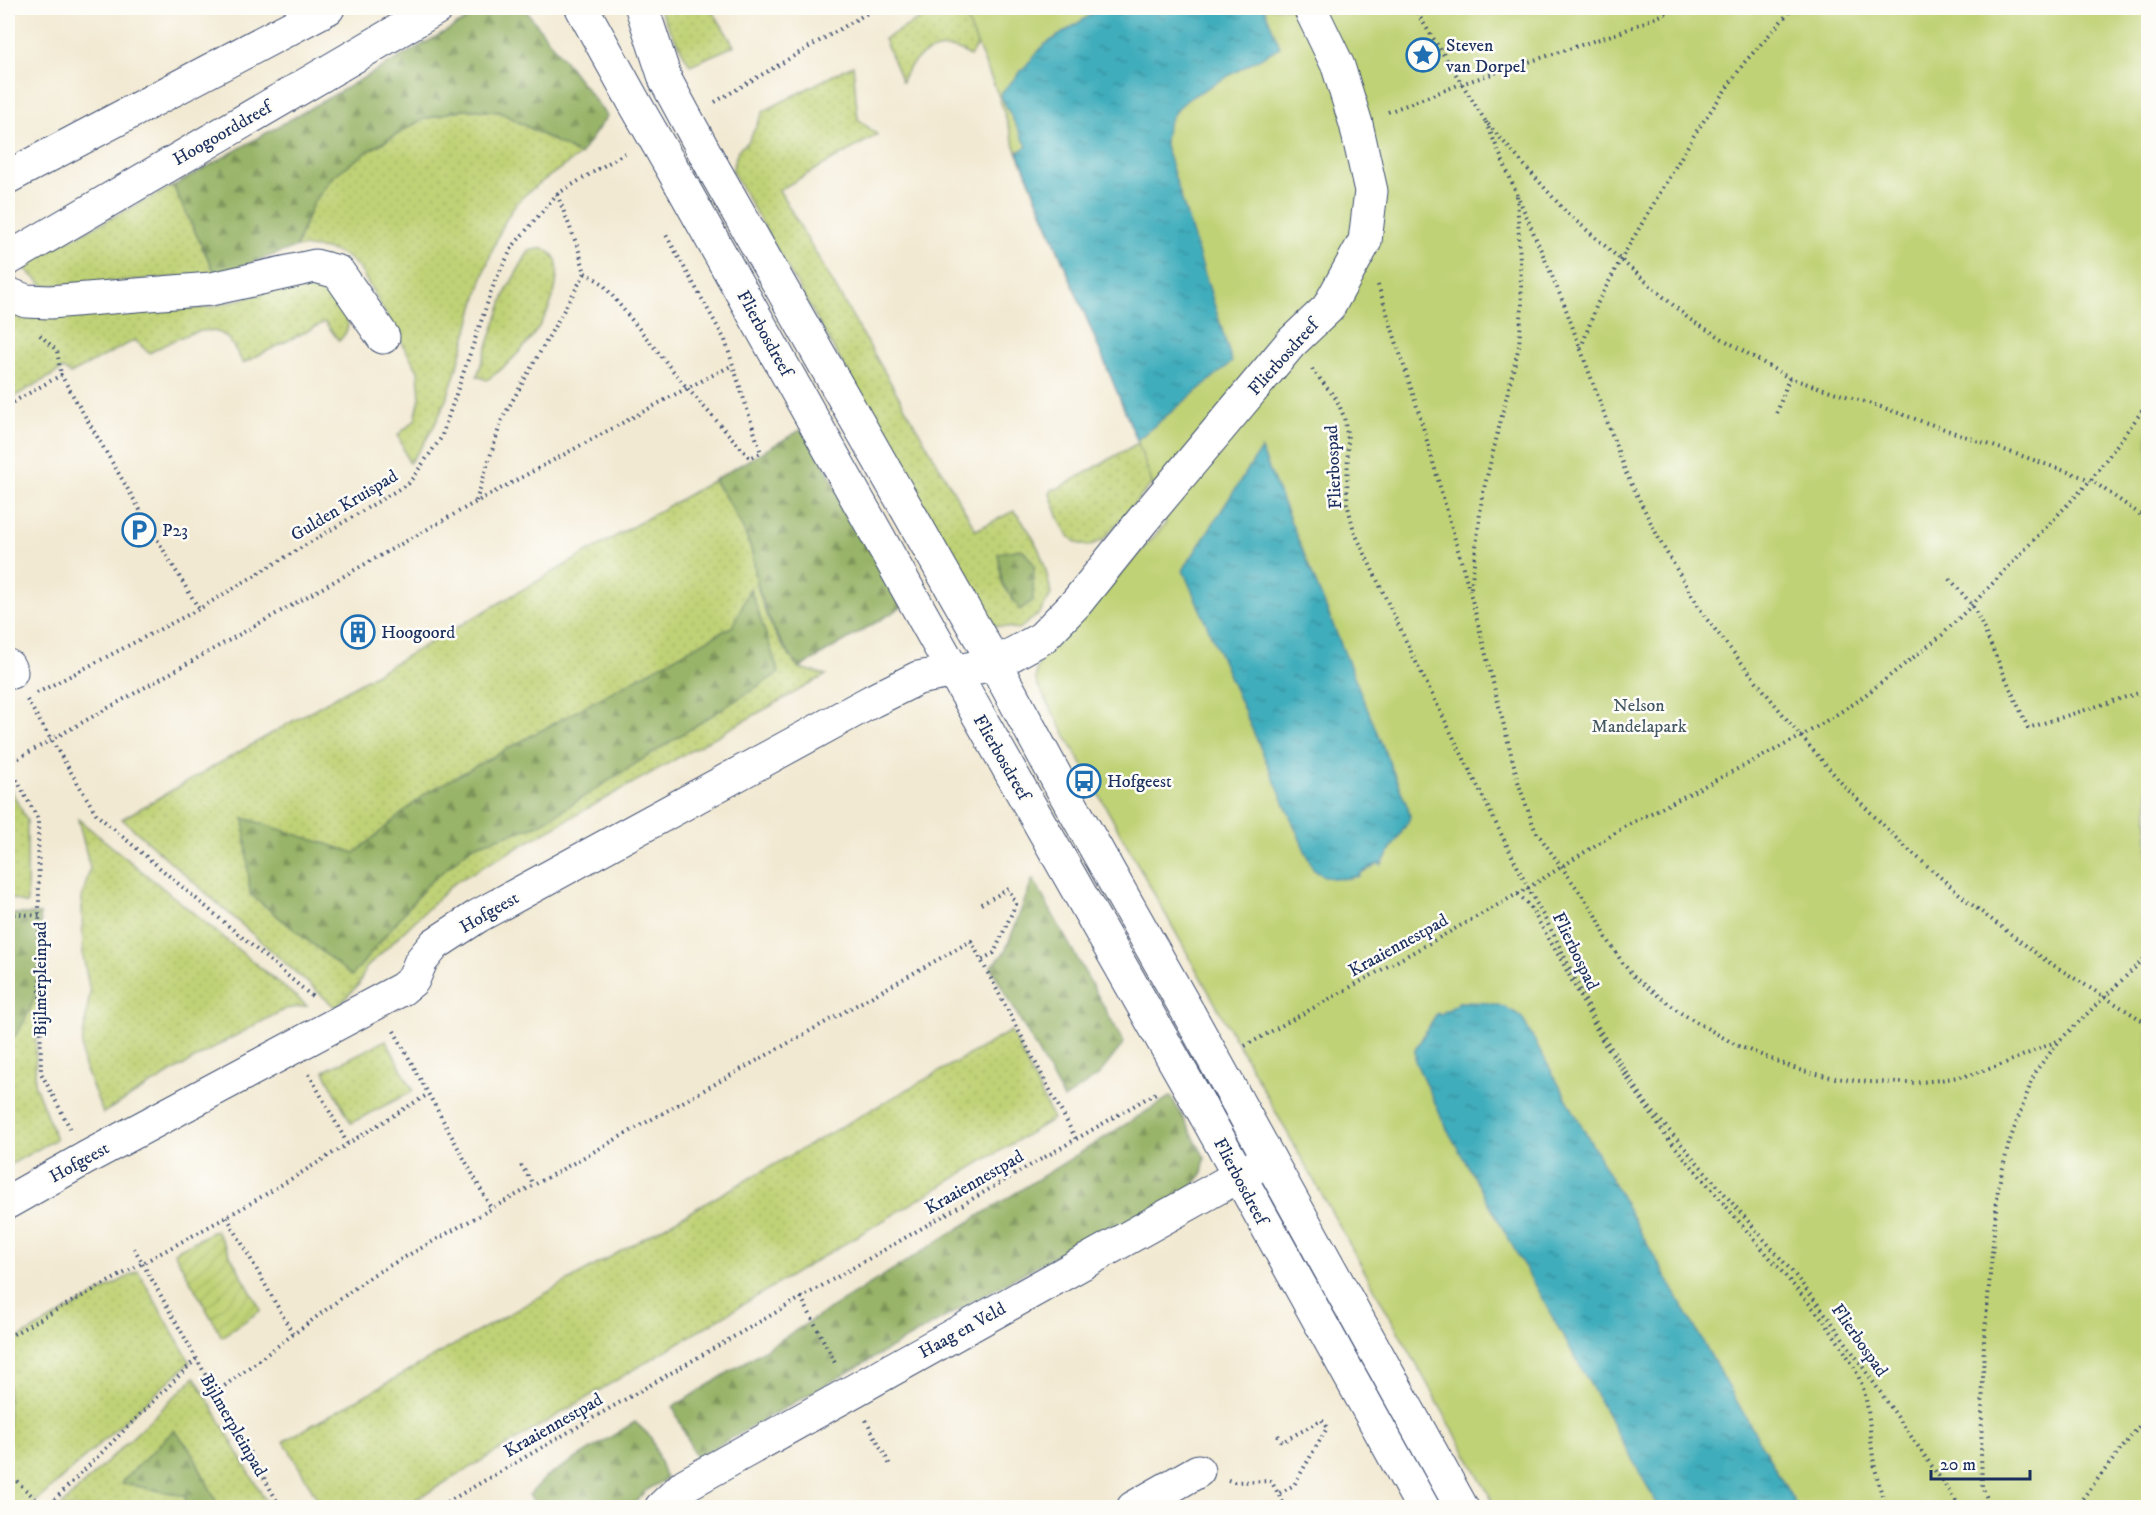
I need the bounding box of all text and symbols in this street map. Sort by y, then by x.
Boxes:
place label: Steven van Dorpel [1445,35,1526,78]
place icon: Steven van Dorpel [1405,37,1441,73]
street label: Hoogoorddreef [169,95,279,171]
street label: Flierbosdreef [732,287,798,383]
street label: Flierbosdreef [1244,313,1326,400]
street label: Flierbospad [1321,424,1347,510]
street label: Gulden Kruispad [287,465,402,546]
parking icon: P23 [121,512,157,548]
place label: P23 [162,520,188,542]
building icon: Hoogoord [340,614,376,650]
place label: Hoogoord [381,622,455,644]
park label: Nelson Mandelapark [1591,695,1687,738]
street label: Flierbosdreef [968,711,1036,807]
bus stop icon: Hofgeest [1066,763,1102,799]
place label: Hofgeest [1107,771,1172,793]
street label: Hofgeest [456,887,523,939]
street label: Kraaiennestpad [1345,909,1452,982]
street label: Flierbospad [1547,909,1603,994]
street label: Bijlmerpleinpad [30,922,52,1036]
street label: Flierbosdreef [1208,1134,1274,1231]
street label: Hofgeest [46,1137,113,1188]
street label: Kraaiennestpad [921,1146,1028,1220]
street label: Haag en Veld [915,1298,1010,1364]
street label: Flierbospad [1826,1300,1892,1381]
street label: Bijlmerpleinpad [195,1370,271,1481]
street label: Kraaiennestpad [500,1389,607,1463]
scale bar [1931,1443,2030,1481]
text: 20 m [1940,1454,1976,1476]

